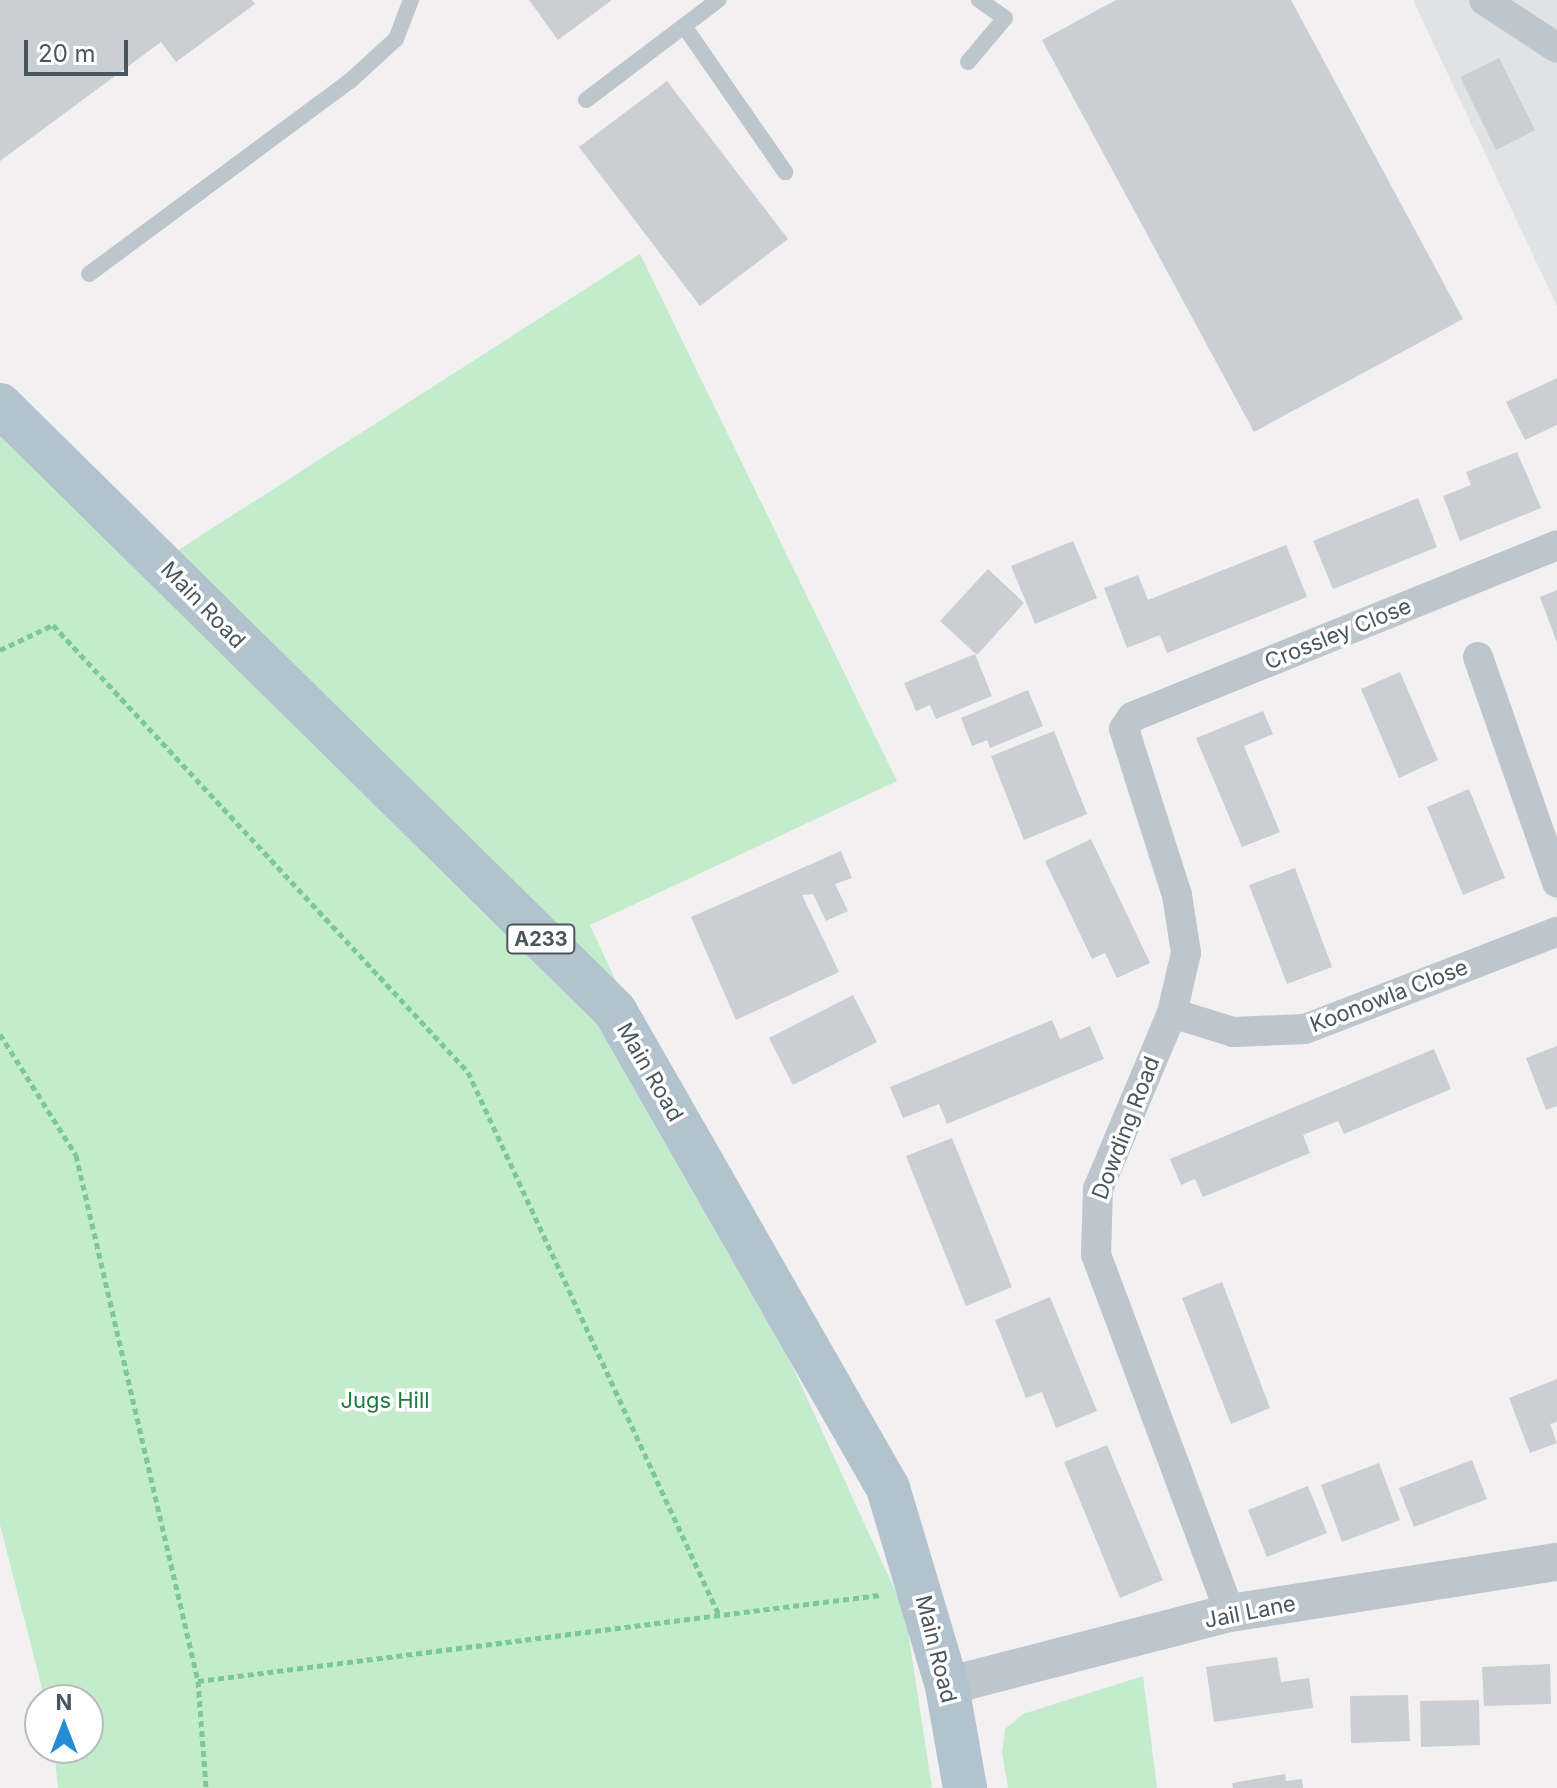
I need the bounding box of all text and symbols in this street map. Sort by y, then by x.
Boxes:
scale bar [28,24,132,74]
text: 20 m [38,39,96,68]
street label: Main Road [155,556,251,654]
street label: Crossley Close [1261,593,1415,675]
road number: A233 [505,923,577,955]
street label: Koonowla Close [1306,954,1472,1038]
street label: Main Road [611,1018,689,1126]
street label: Dowding Road [1087,1053,1165,1203]
park label: Jugs Hill [340,1388,430,1414]
street label: Jail Lane [1202,1590,1298,1634]
street label: Main Road [910,1593,962,1705]
north arrow [24,1684,104,1764]
text: N [56,1689,72,1715]

